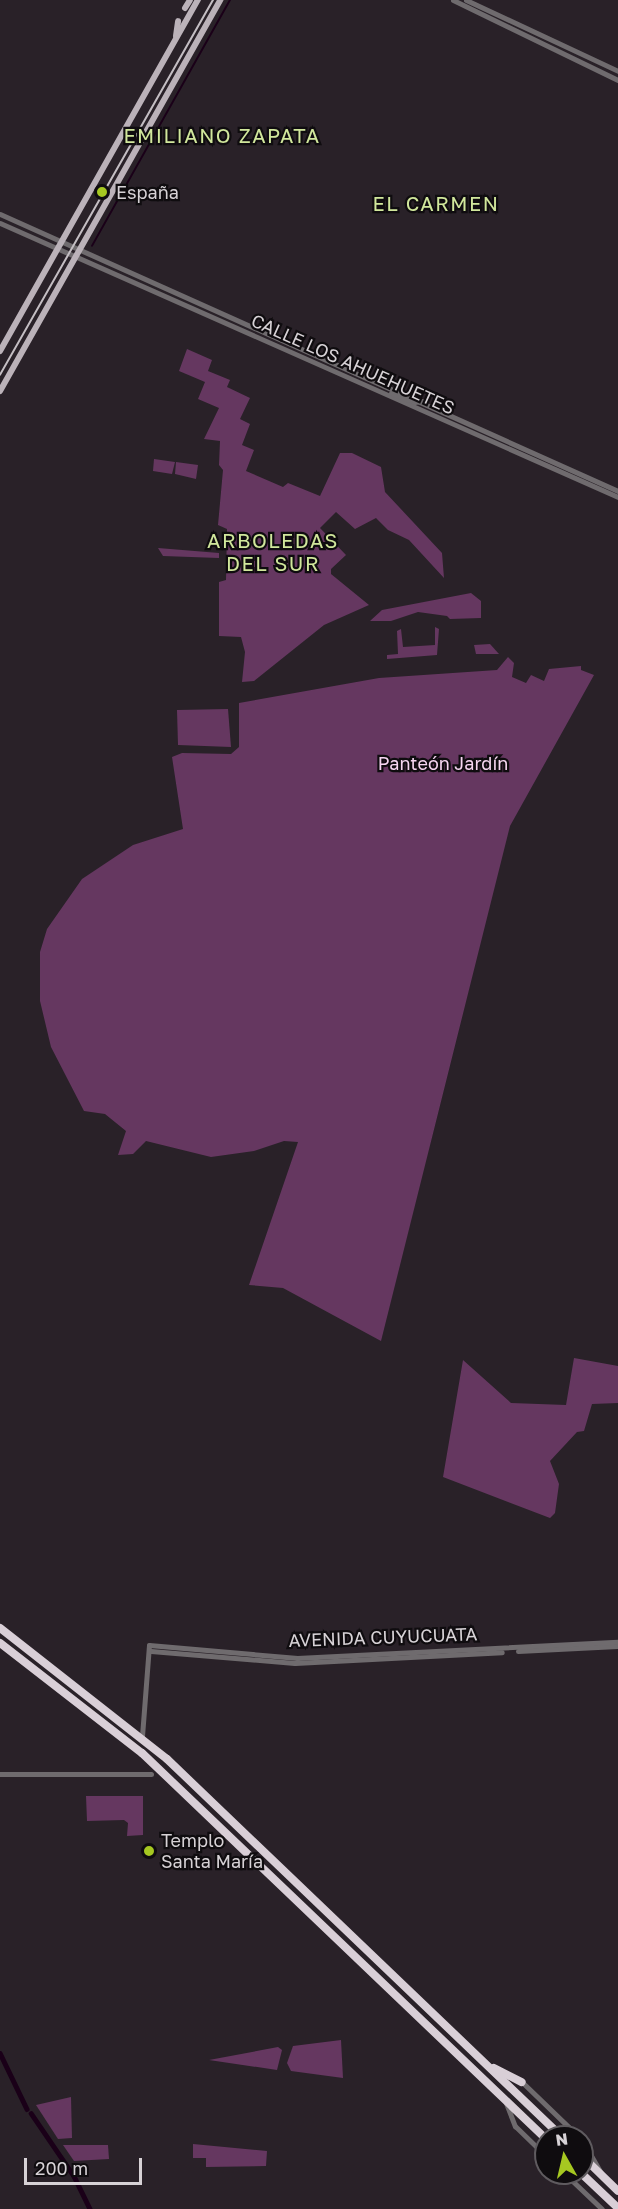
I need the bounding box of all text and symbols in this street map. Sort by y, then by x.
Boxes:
district label: EMILIANO ZAPATA [123,123,321,147]
place label: España [116,181,179,203]
marker: España [93,183,111,201]
district label: EL CARMEN [373,191,499,215]
street label: CALLE LOS AHUEHUETES [248,309,458,419]
district label: ARBOLEDAS DEL SUR [207,528,339,575]
park label: Panteón Jardín [378,752,508,774]
street label: AVENIDA CUYUCUATA [288,1623,478,1651]
place label: Templo Santa María [161,1830,263,1872]
marker: Templo Santa María [142,1844,156,1858]
north arrow [534,2125,594,2185]
text: N [554,2128,569,2150]
scale bar [27,2146,146,2184]
text: 200 m [35,2157,88,2179]

